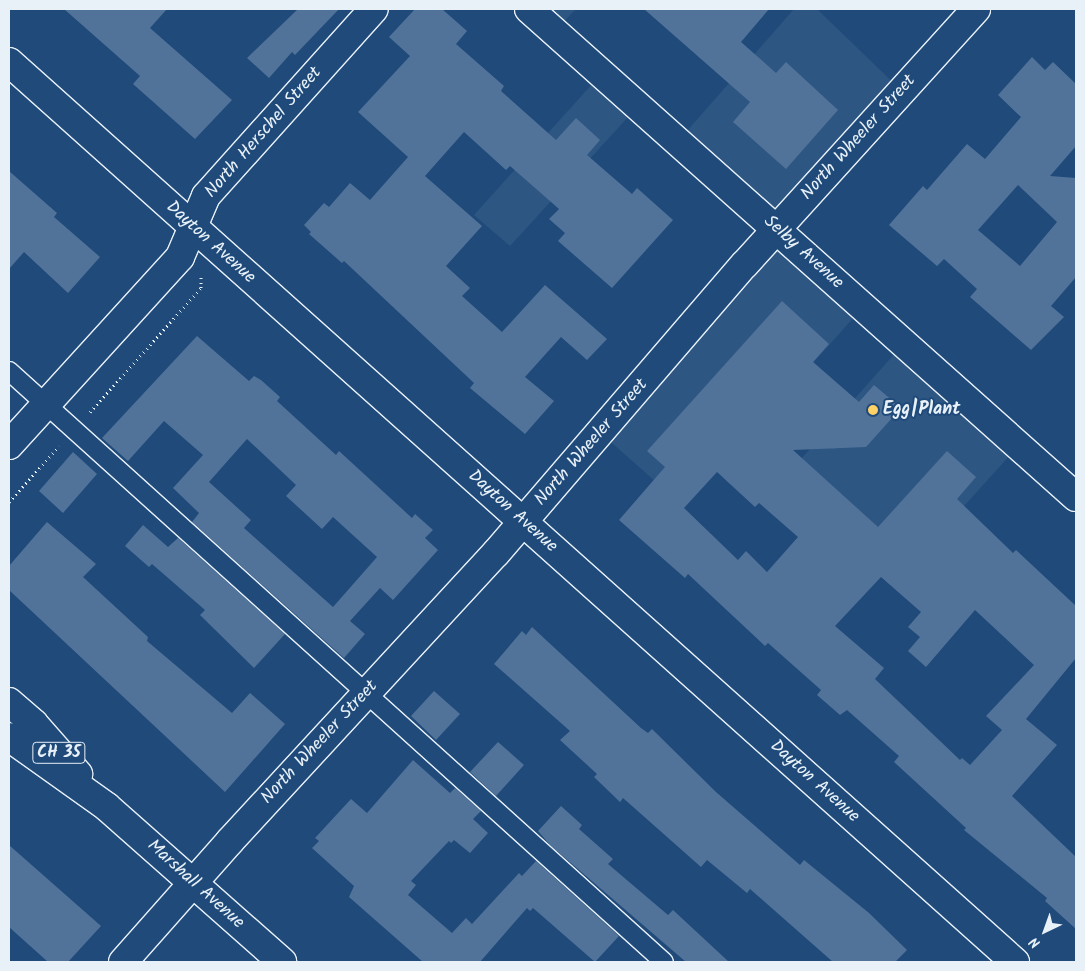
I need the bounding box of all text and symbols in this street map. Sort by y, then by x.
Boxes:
street label: North Herschel Street [201,63,327,203]
street label: North Wheeler Street [797,71,921,205]
street label: Dayton Avenue [161,197,259,289]
street label: Selby Avenue [759,211,847,295]
street label: North Wheeler Street [531,375,653,511]
place label: Egg|Plant [883,399,960,421]
marker: Egg|Plant [867,404,879,416]
street label: Dayton Avenue [463,466,561,558]
street label: North Wheeler Street [257,677,383,809]
street label: Dayton Avenue [765,736,863,828]
road number: CH 35 [32,740,86,766]
street label: Marshall Avenue [142,836,248,934]
north arrow [1020,906,1070,956]
text: N [1024,931,1046,953]

